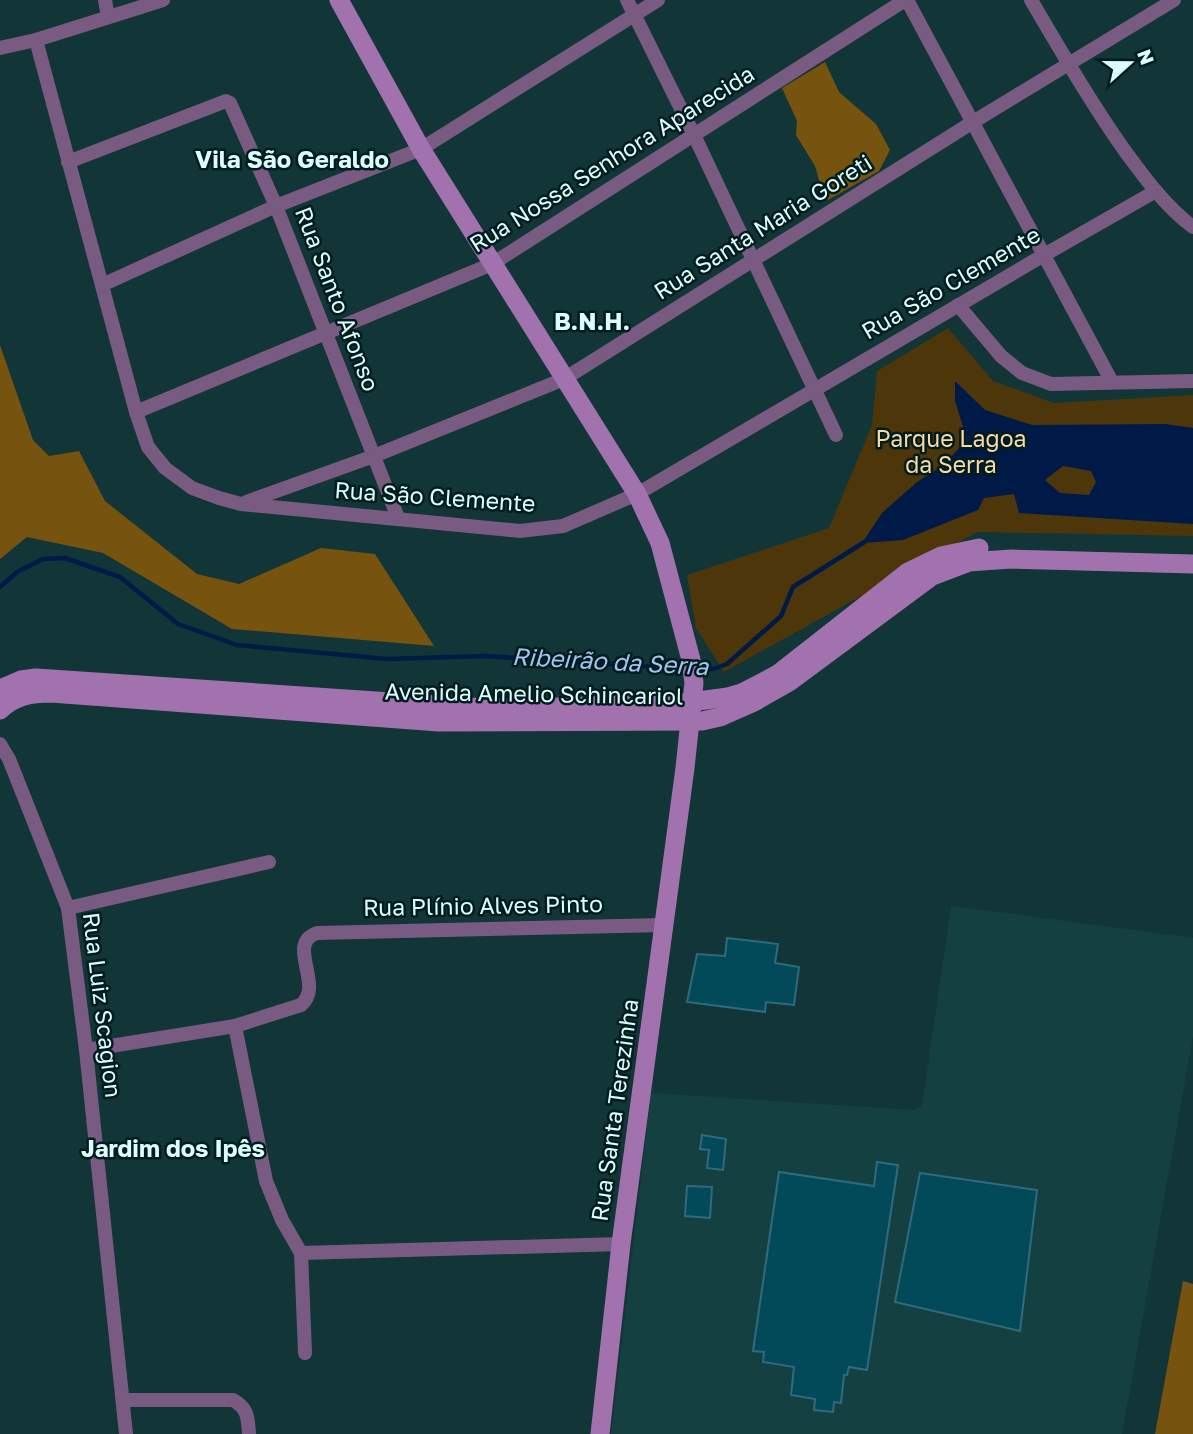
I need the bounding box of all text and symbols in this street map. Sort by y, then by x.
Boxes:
north arrow [1095,28,1165,98]
text: N [1133,46,1160,68]
street label: Rua Nossa Senhora Aparecida [464,59,759,258]
district label: Vila São Geraldo [195,144,389,173]
street label: Rua Santa Maria Goreti [648,148,877,305]
street label: Rua Santo Afonso [290,202,386,395]
street label: Rua São Clemente [856,220,1045,345]
district label: B.N.H. [554,306,630,335]
park label: Parque Lagoa da Serra [876,424,1027,478]
street label: Rua São Clemente [334,475,536,517]
water label: Ribeirão da Serra [511,641,710,680]
street label: Avenida Amelio Schincariol [384,676,684,710]
street label: Rua Plínio Alves Pinto [363,889,603,921]
street label: Rua Luiz Scagion [78,911,128,1099]
street label: Rua Santa Terezinha [585,997,643,1223]
district label: Jardim dos Ipês [81,1133,265,1162]

